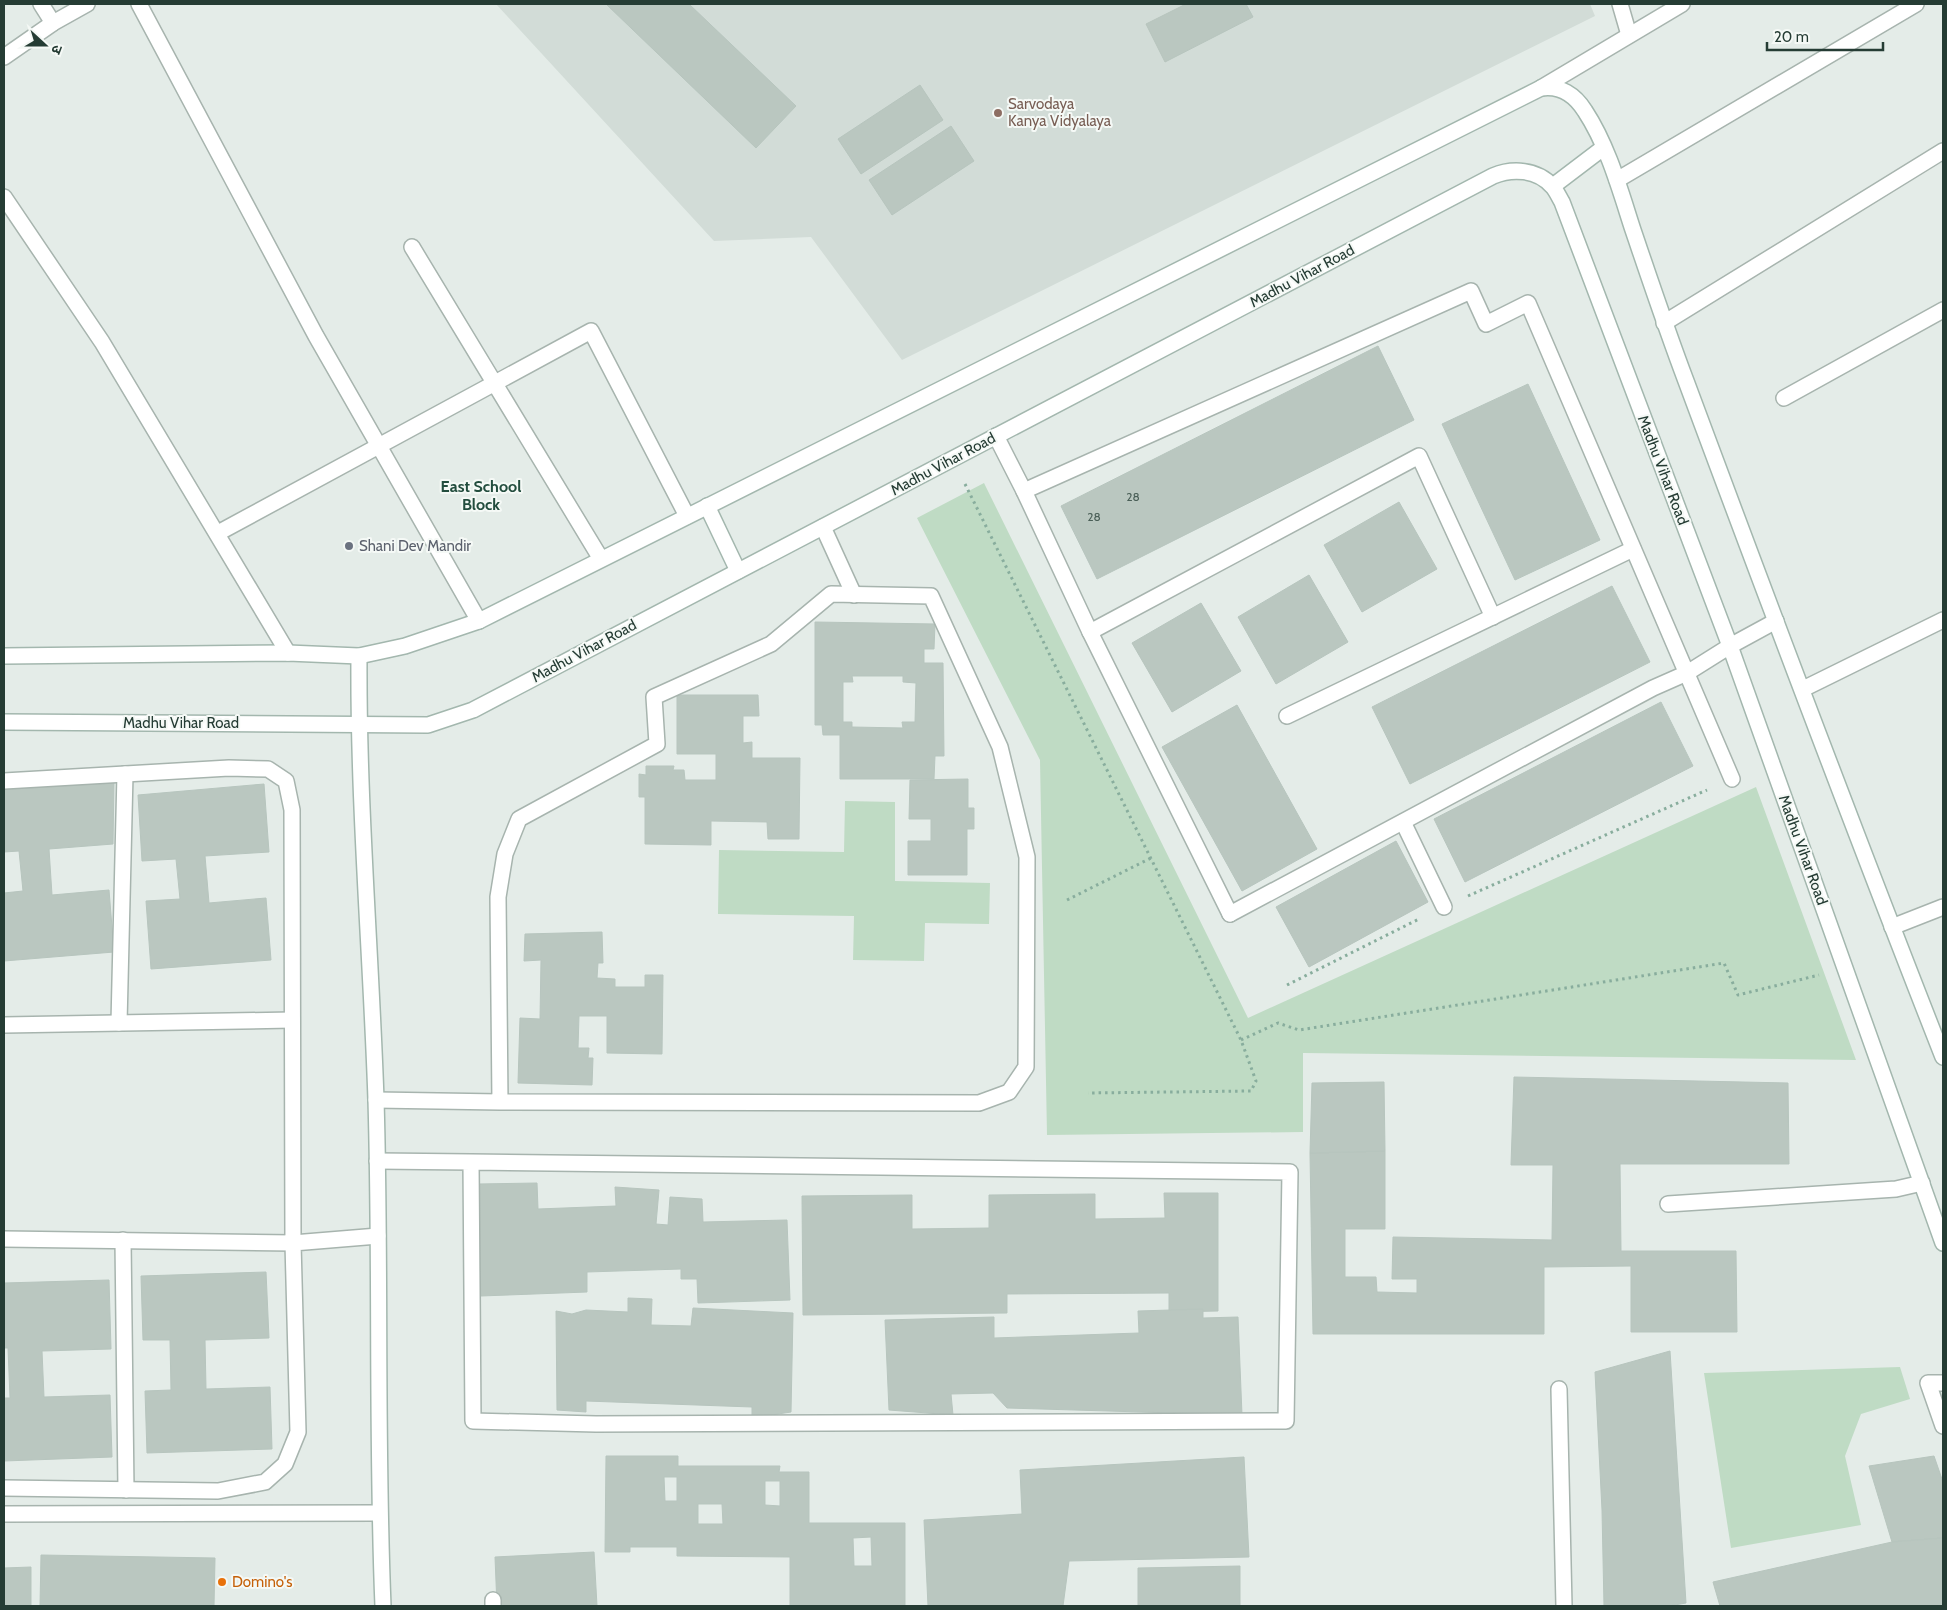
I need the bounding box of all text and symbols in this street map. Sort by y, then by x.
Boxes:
north arrow [20,20,70,70]
scale bar [1767,20,1883,52]
text: 20 m [1774,28,1809,46]
text: उ [47,43,67,57]
place label: Sarvodaya Kanya Vidyalaya [1008,95,1112,130]
marker: Sarvodaya Kanya Vidyalaya [992,107,1004,119]
street label: Madhu Vihar Road [1247,241,1357,311]
street label: Madhu Vihar Road [1634,413,1692,527]
street label: Madhu Vihar Road [888,429,998,499]
district label: East School Block [441,477,521,514]
house number: 28 [1126,489,1140,504]
house number: 28 [1087,509,1101,524]
place label: Shani Dev Mandir [359,537,471,555]
marker: Shani Dev Mandir [343,540,355,552]
street label: Madhu Vihar Road [529,616,639,686]
street label: Madhu Vihar Road [123,714,239,732]
street label: Madhu Vihar Road [1775,792,1831,908]
place label: Domino's [232,1573,292,1591]
marker: Domino's [216,1576,228,1588]

